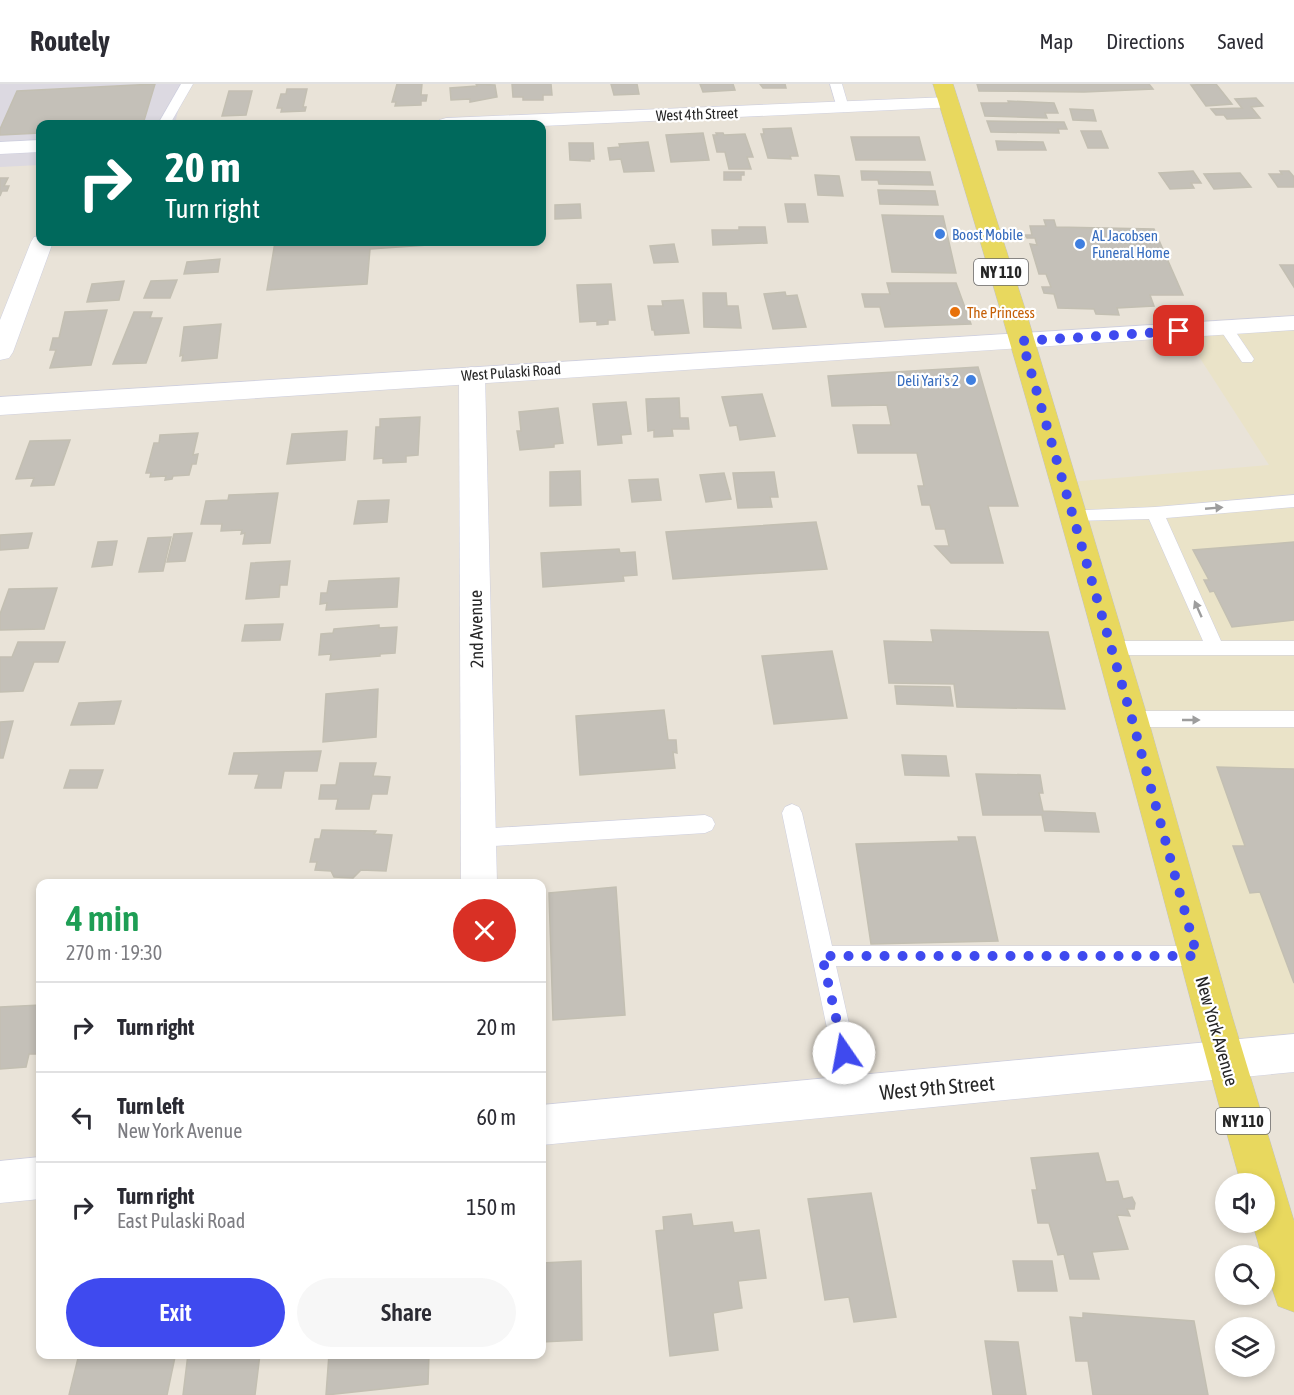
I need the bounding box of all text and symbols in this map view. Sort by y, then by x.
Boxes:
text: Routely [30,25,110,57]
text: Map [1039,29,1073,53]
text: Directions [1106,29,1185,53]
text: Saved [1218,29,1264,53]
street label: West 4th Street [655,104,739,124]
text: 20 m [165,143,240,191]
icon: right [66,144,144,222]
text: Turn right [165,193,260,224]
place label: Boost Mobile [952,226,1023,243]
marker: Boost Mobile [933,227,947,241]
place label: AL Jacobsen Funeral Home [1092,227,1170,261]
marker: AL Jacobsen Funeral Home [1073,237,1087,251]
road number: NY 110 [974,259,1028,285]
place label: The Princess [967,304,1035,321]
marker: The Princess [948,305,962,319]
pin [1153,305,1204,356]
icon: arrive [1162,314,1195,347]
street label: West Pulaski Road [461,360,561,384]
place label: Deli Yari's 2 [897,372,959,389]
marker: Deli Yari's 2 [964,373,978,387]
one-way arrow [1204,503,1223,513]
street label: 2nd Avenue [465,590,487,668]
one-way arrow [1193,600,1202,618]
one-way arrow [1181,715,1200,724]
text: 4 min [66,897,140,939]
button: close [453,899,516,962]
text: 270 m · 19:30 [66,941,162,964]
street label: New York Avenue [1191,974,1243,1088]
icon: right [66,1011,99,1044]
text: Turn right [117,1014,194,1040]
text: 20 m [476,1014,516,1040]
position arrow [812,1021,876,1085]
street label: West 9th Street [878,1070,996,1104]
text: Turn left [117,1093,184,1119]
icon: left [66,1101,99,1134]
text: 60 m [476,1104,516,1130]
road number: NY 110 [1216,1108,1270,1134]
text: New York Avenue [117,1119,242,1142]
map controls [1215,1173,1275,1377]
button: sound [1215,1173,1275,1233]
text: Turn right [117,1183,194,1209]
icon: right [66,1191,99,1224]
text: 150 m [466,1194,516,1220]
text: East Pulaski Road [117,1209,245,1232]
button: search [1215,1245,1275,1305]
button: Exit [66,1278,285,1347]
button: Share [297,1278,516,1347]
button: layers [1215,1317,1275,1377]

